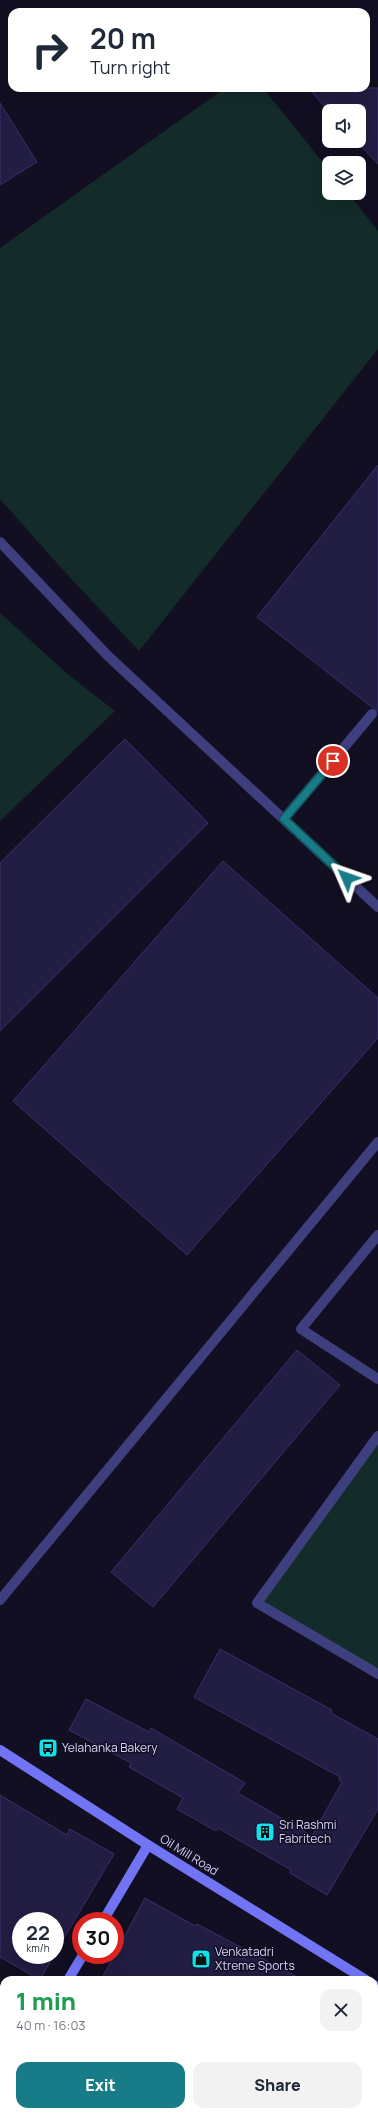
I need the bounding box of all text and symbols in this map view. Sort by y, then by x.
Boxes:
text: 20 m [90,19,156,57]
icon: right [24,24,76,76]
text: Turn right [90,55,171,79]
map controls [322,104,366,200]
button: sound [322,104,366,148]
button: layers [322,156,366,200]
pin [316,744,350,778]
icon: arrive [322,750,344,772]
position arrow [326,857,368,899]
bus stop icon: Yelahanka Bakery [37,1737,59,1759]
place label: Yelahanka Bakery [62,1739,158,1756]
place label: Sri Rashmi Fabritech [279,1816,337,1847]
building icon: Sri Rashmi Fabritech [254,1821,276,1843]
street label: Oil Mill Road [157,1830,222,1879]
speed limit sign: 30 [72,1912,124,1964]
text: 22 [26,1919,50,1946]
text: km/h [26,1941,50,1955]
place label: Venkatadri Xtreme Sports [215,1943,295,1974]
shop icon: Venkatadri Xtreme Sports [190,1948,212,1970]
text: 1 min [16,1984,76,2017]
button: close [320,1989,362,2031]
text: 40 m · 16:03 [16,2016,86,2034]
button: Exit [16,2062,185,2108]
button: Share [193,2062,362,2108]

